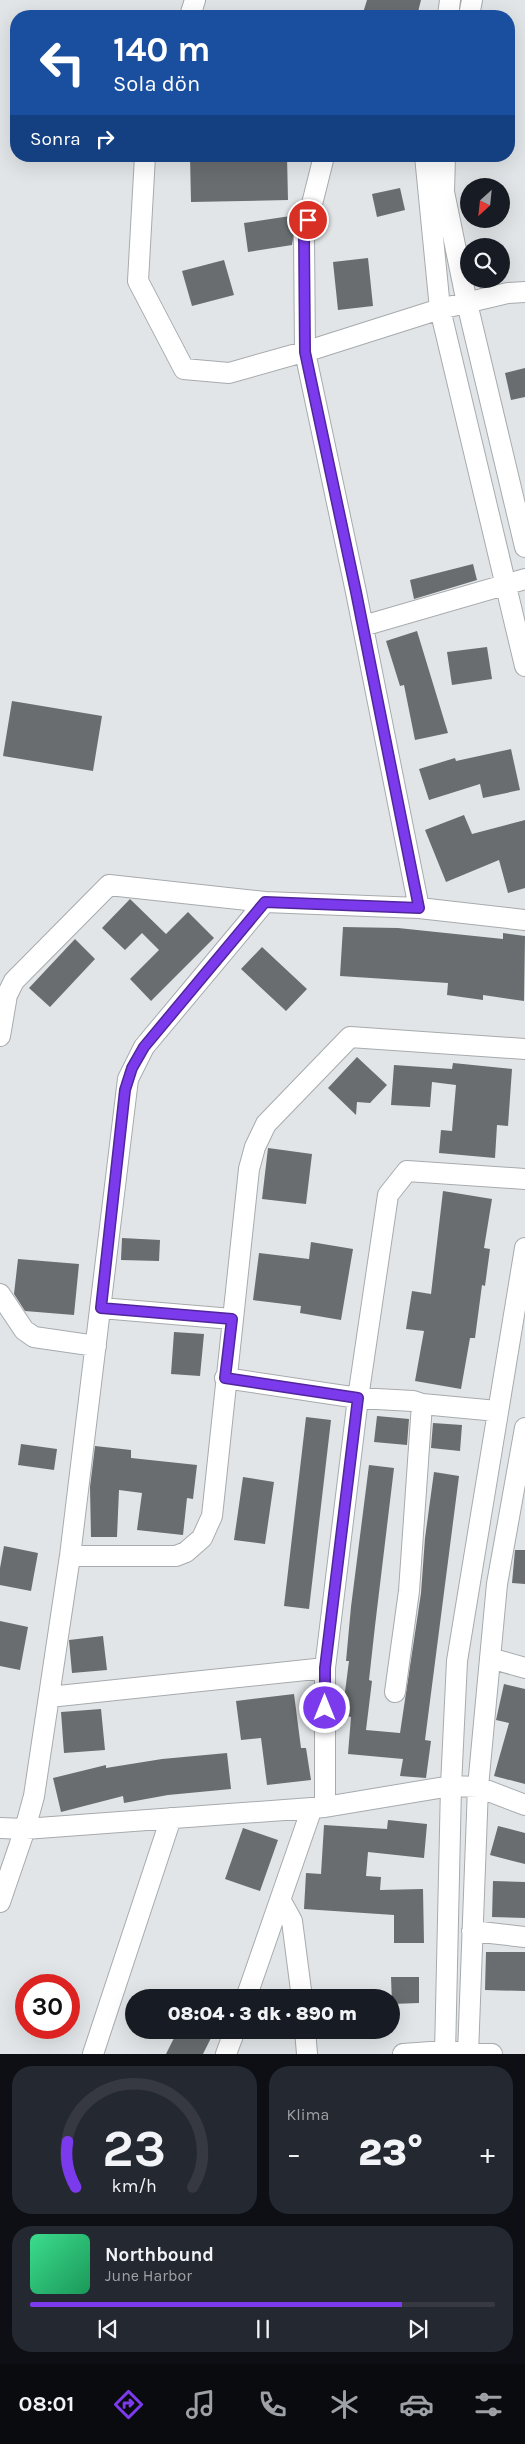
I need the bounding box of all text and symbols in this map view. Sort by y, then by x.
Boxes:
text: 140 m [113,29,211,70]
icon: left [30,30,95,95]
text: Sola dön [113,71,200,97]
icon: right [91,125,119,153]
text: Sonra [30,128,81,150]
north arrow [460,178,510,228]
map controls [460,178,510,288]
pin [287,199,329,241]
icon: arrive [294,206,322,234]
button: search [460,238,510,288]
position arrow [298,1681,350,1733]
speed limit sign: 30 [15,1974,80,2039]
text: 08:04 · 3 dk · 890 m [168,2003,357,2025]
text: Klima [287,2105,329,2124]
text: 23 [102,2118,166,2179]
text: 23° [358,2130,424,2175]
text: − [287,2137,301,2170]
text: + [480,2137,495,2170]
text: km/h [112,2176,157,2197]
text: Northbound [105,2244,214,2266]
text: June Harbor [105,2266,192,2285]
icon: previous [94,2315,122,2343]
icon: pause [249,2315,277,2343]
icon: next [404,2315,432,2343]
icon: directions [111,2387,146,2422]
icon: music [183,2387,218,2422]
icon: phone [255,2387,290,2422]
icon: climate [327,2387,362,2422]
icon: car [399,2387,434,2422]
icon: filters [471,2387,506,2422]
text: 08:01 [19,2391,74,2417]

